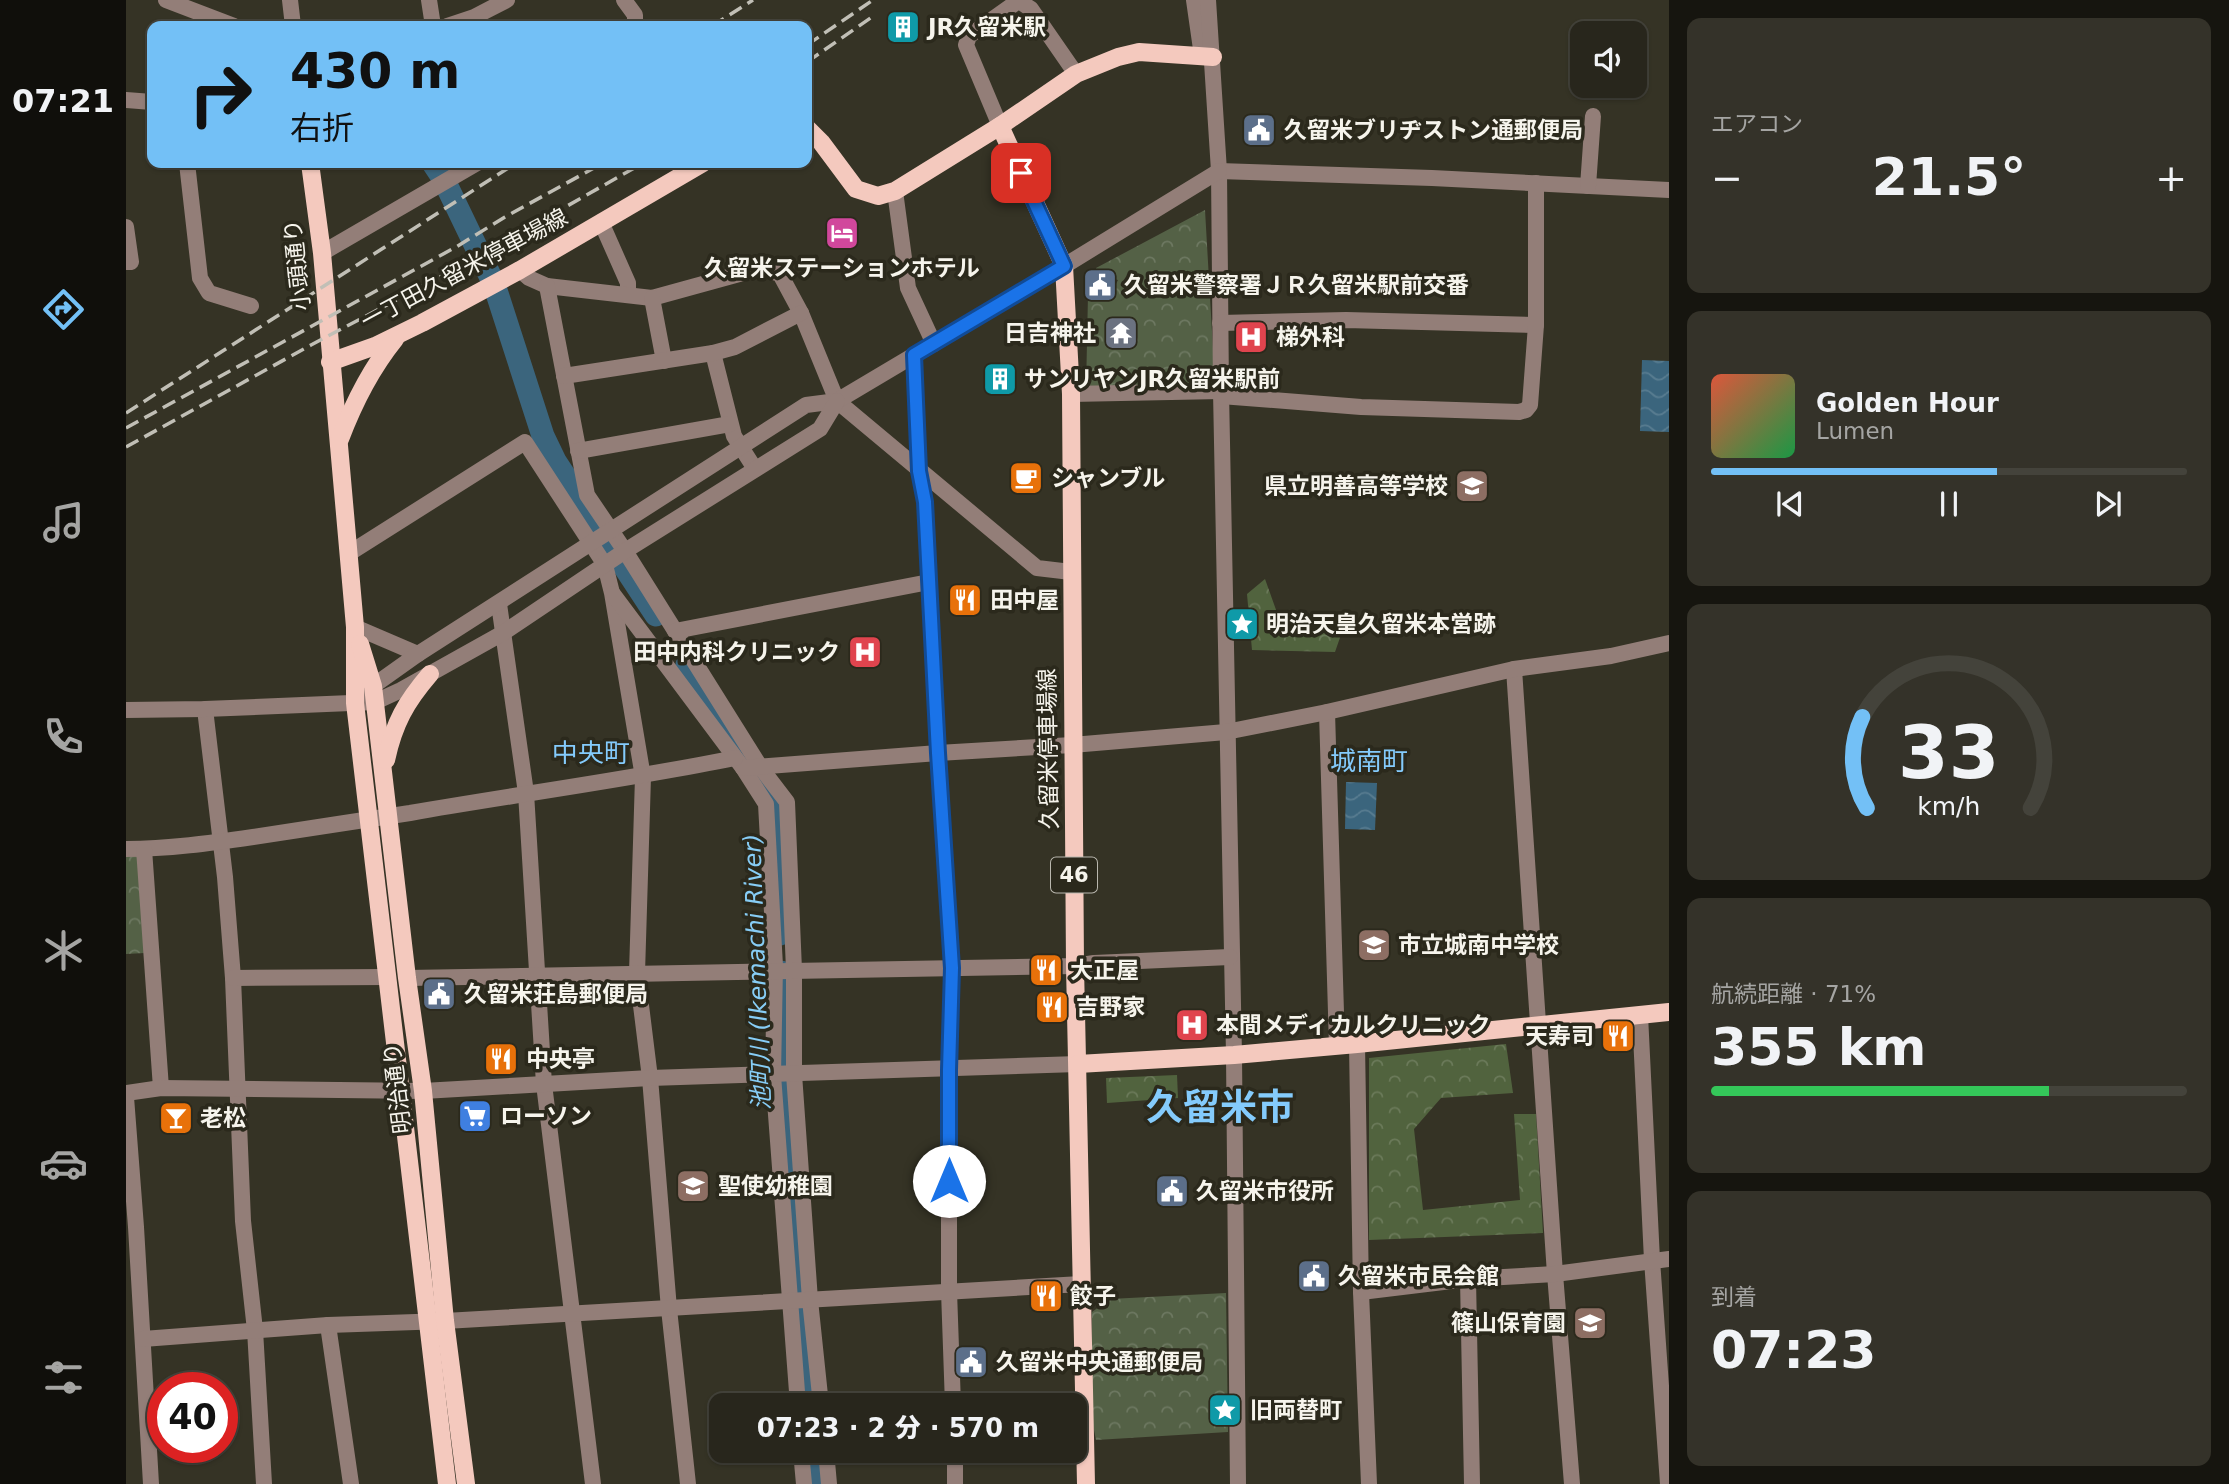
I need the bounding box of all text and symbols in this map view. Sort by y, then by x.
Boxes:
building icon: JR久留米駅 [884,8,922,46]
place label: JR久留米駅 [926,14,1046,40]
map controls [1570,21,1647,98]
button: sound [1570,21,1647,98]
text: 430 m [290,43,460,100]
icon: right [175,49,266,140]
text: 07:21 [12,82,114,120]
text: 右折 [290,109,354,147]
public building icon: 久留米ブリヂストン通郵便局 [1240,111,1278,149]
text: エアコン [1711,111,1803,137]
place label: 久留米ブリヂストン通郵便局 [1284,117,1583,143]
pin [991,143,1051,203]
text: 21.5° [1872,147,2026,207]
icon: arrive [1002,154,1040,192]
text: − [1711,156,1743,200]
text: + [2155,156,2187,200]
street label: 一丁田久留米停車場線 [356,204,572,334]
hotel icon: 久留米ステーションホテル [823,214,861,252]
street label: 小頭通り [279,218,315,312]
place label: 久留米ステーションホテル [704,255,980,281]
public building icon: 久留米警察署ＪＲ久留米駅前交番 [1081,266,1119,304]
place label: 久留米警察署ＪＲ久留米駅前交番 [1124,272,1469,298]
icon: directions [39,285,88,334]
temple icon: 日吉神社 [1102,314,1140,352]
hospital icon: 梯外科 [1232,318,1270,356]
place label: 日吉神社 [1004,320,1096,346]
place label: 梯外科 [1276,324,1345,350]
building icon: サンリヤンJR久留米駅前 [981,360,1019,398]
place label: サンリヤンJR久留米駅前 [1024,366,1280,392]
text: Golden Hour [1816,388,1999,418]
text: Lumen [1816,418,1894,444]
cafe icon: シャンブル [1007,459,1045,497]
place label: シャンブル [1051,465,1165,491]
school or university icon: 県立明善高等学校 [1453,467,1491,505]
place label: 県立明善高等学校 [1264,473,1448,499]
icon: previous [1771,485,1809,523]
icon: pause [1930,485,1968,523]
icon: next [2089,485,2127,523]
icon: music [39,498,88,547]
restaurant icon: 田中屋 [946,581,984,619]
place label: 田中屋 [990,587,1059,613]
place icon: 明治天皇久留米本営跡 [1223,605,1261,643]
place label: 明治天皇久留米本営跡 [1266,611,1496,637]
hospital icon: 田中内科クリニック [846,633,884,671]
place label: 田中内科クリニック [633,639,840,665]
street label: 久留米停車場線 [1034,668,1062,830]
text: 33 [1898,710,2000,795]
icon: phone [39,712,88,761]
district label: 中央町 [552,738,630,768]
district label: 城南町 [1330,746,1408,776]
text: km/h [1917,792,1981,821]
water label: 池町川 (Ikemachi River) [738,833,776,1111]
road number: 46 [1051,858,1097,892]
icon: climate [39,926,88,975]
school or university icon: 市立城南中学校 [1355,926,1393,964]
place label: 市立城南中学校 [1398,932,1559,958]
restaurant icon: 大正屋 [1027,951,1065,989]
place label: 大正屋 [1070,957,1139,983]
public building icon: 久留米荘島郵便局 [420,975,458,1013]
place label: 久留米荘島郵便局 [464,981,648,1007]
text: 航続距離 · 71% [1711,981,1876,1007]
restaurant icon: 吉野家 [1033,988,1071,1026]
place label: 吉野家 [1076,994,1145,1020]
hospital icon: 本間メディカルクリニック [1173,1006,1211,1044]
place label: 本間メディカルクリニック [1216,1012,1490,1038]
restaurant icon: 天寿司 [1599,1017,1637,1055]
text: 355 km [1711,1017,1926,1077]
place label: 天寿司 [1525,1023,1594,1049]
restaurant icon: 中央亭 [482,1040,520,1078]
street label: 明治通り [378,1041,416,1135]
place label: 中央亭 [526,1046,595,1072]
district label: 久留米市 [1146,1086,1294,1129]
supermarket icon: ローソン [456,1097,494,1135]
bar icon: 老松 [157,1099,195,1137]
place label: ローソン [500,1103,592,1129]
place label: 老松 [200,1105,246,1131]
icon: car [39,1139,88,1188]
position arrow [912,1144,986,1218]
school or university icon: 聖使幼稚園 [674,1167,712,1205]
public building icon: 久留米市役所 [1153,1172,1191,1210]
place label: 聖使幼稚園 [718,1173,833,1199]
place label: 久留米市役所 [1196,1178,1334,1204]
public building icon: 久留米市民会館 [1295,1257,1333,1295]
place label: 久留米市民会館 [1338,1263,1499,1289]
restaurant icon: 餃子 [1027,1277,1065,1315]
place label: 餃子 [1070,1283,1116,1309]
text: 到着 [1711,1284,1757,1310]
school or university icon: 篠山保育園 [1571,1304,1609,1342]
place label: 篠山保育園 [1451,1310,1566,1336]
text: 07:23 [1711,1320,1877,1380]
public building icon: 久留米中央通郵便局 [952,1343,990,1381]
place label: 久留米中央通郵便局 [996,1349,1203,1375]
icon: filters [39,1353,88,1402]
speed limit sign: 40 [147,1372,238,1463]
place icon: 旧両替町 [1206,1391,1244,1429]
place label: 旧両替町 [1250,1397,1342,1423]
text: 07:23 · 2 分 · 570 m [757,1413,1039,1443]

